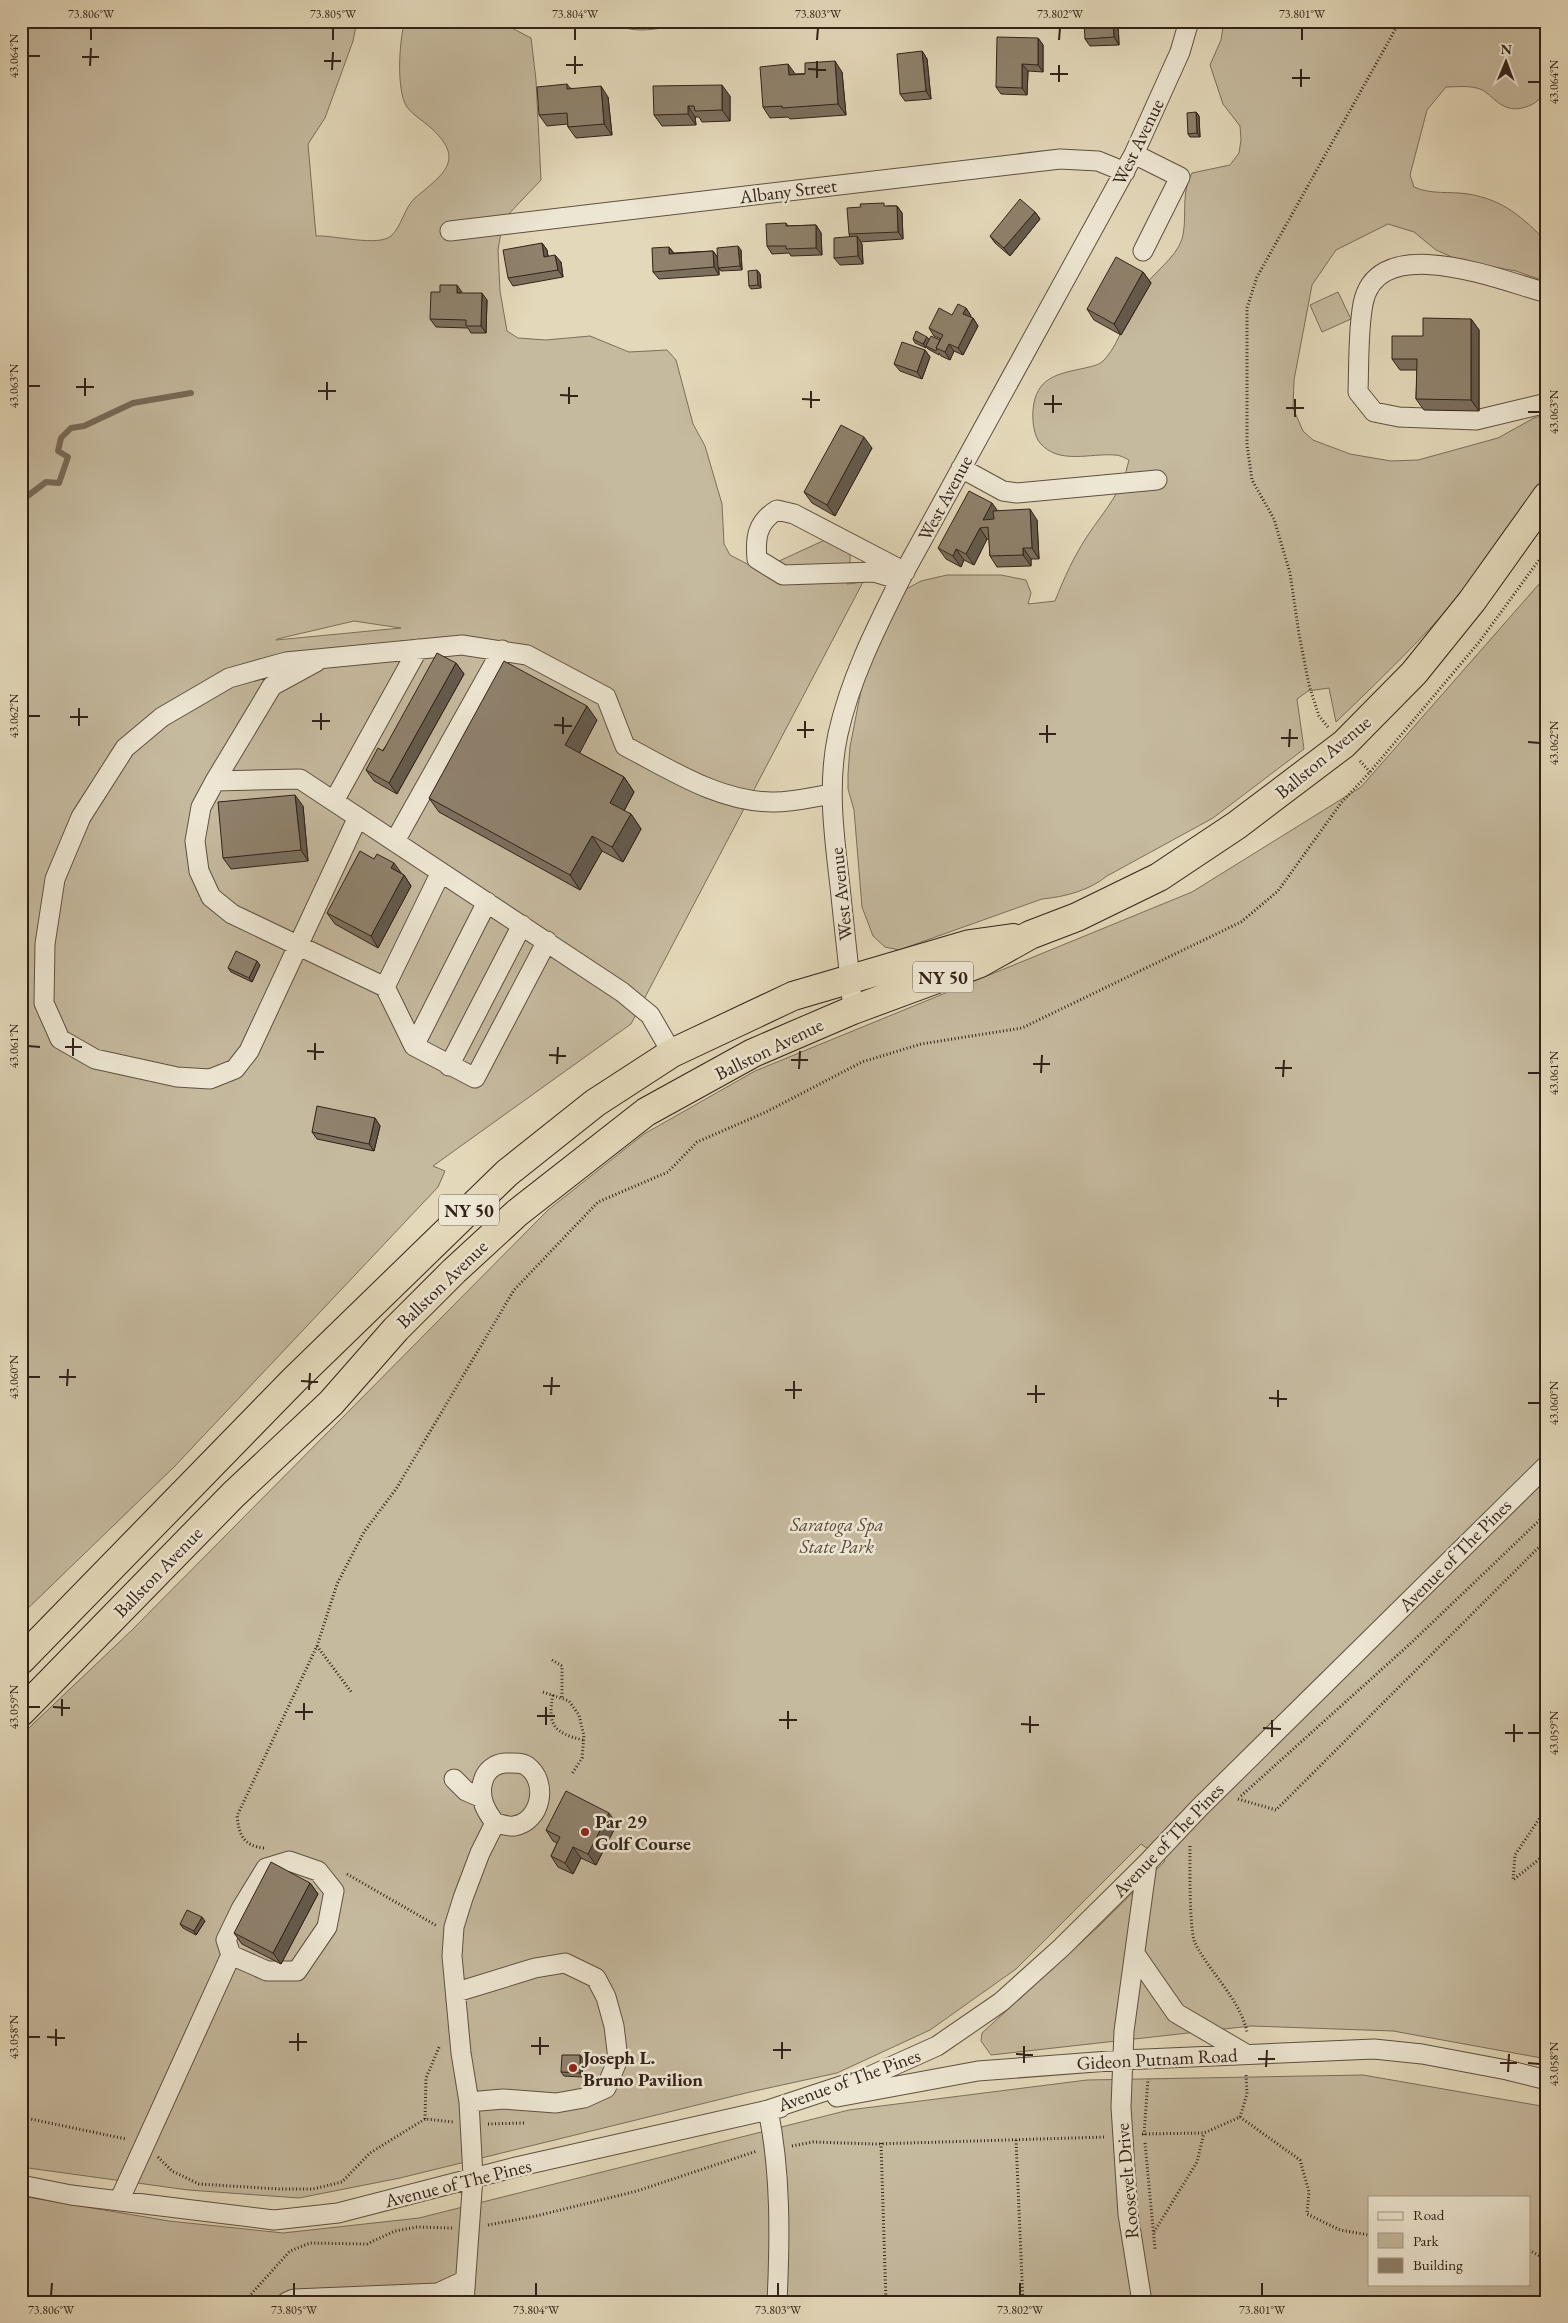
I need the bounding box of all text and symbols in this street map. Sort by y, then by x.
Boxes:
text: 73.806°W [68,6,115,22]
text: 73.805°W [310,6,357,22]
text: 73.804°W [552,6,599,22]
text: 73.803°W [795,6,842,22]
text: 73.802°W [1037,6,1084,22]
text: 73.801°W [1279,6,1326,22]
text: 43.064°N [6,33,22,78]
north arrow [1480,38,1530,88]
text: N [1500,40,1513,58]
text: 43.064°N [1546,59,1562,104]
street label: West Avenue [1106,95,1170,189]
street label: Albany Street [737,173,838,209]
text: 43.063°N [6,363,22,408]
text: 43.063°N [1546,389,1562,434]
street label: West Avenue [912,451,978,545]
text: 43.062°N [6,693,22,738]
street label: Ballston Avenue [1270,710,1376,804]
text: 43.062°N [1546,720,1562,765]
street label: West Avenue [824,846,858,942]
road number: NY 50 [913,962,973,992]
street label: Ballston Avenue [711,1012,827,1086]
text: 43.061°N [6,1023,22,1068]
text: 43.061°N [1546,1050,1562,1095]
road number: NY 50 [439,1194,499,1226]
street label: Ballston Avenue [391,1234,493,1334]
text: 43.060°N [6,1354,22,1399]
text: 43.060°N [1546,1380,1562,1425]
street label: Avenue of The Pines [1392,1493,1517,1618]
park label: Saratoga Spa State Park [789,1512,884,1559]
street label: Ballston Avenue [108,1521,208,1623]
text: 43.059°N [6,1684,22,1729]
text: 43.059°N [1546,1710,1562,1755]
street label: Avenue of The Pines [1106,1777,1229,1903]
place label: Par 29 Golf Course [595,1809,691,1856]
marker: Par 29 Golf Course [579,1826,591,1838]
text: 43.058°N [6,2014,22,2059]
text: 43.058°N [1546,2041,1562,2086]
street label: Gideon Putnam Road [1076,2042,1238,2076]
street label: Avenue of The Pines [773,2043,924,2118]
place label: Joseph L. Bruno Pavilion [581,2045,703,2092]
marker: Joseph L. Bruno Pavilion [567,2062,579,2074]
street label: Roosevelt Drive [1109,2122,1145,2240]
street label: Avenue of The Pines [381,2153,534,2214]
legend [1368,2196,1530,2286]
text: Road [1413,2205,1445,2224]
text: Park [1413,2231,1440,2250]
text: Building [1413,2255,1463,2274]
text: 73.806°W [28,2302,75,2318]
text: 73.805°W [271,2302,318,2318]
text: 73.804°W [513,2302,560,2318]
text: 73.803°W [755,2302,802,2318]
text: 73.802°W [997,2302,1044,2318]
text: 73.801°W [1239,2302,1286,2318]

